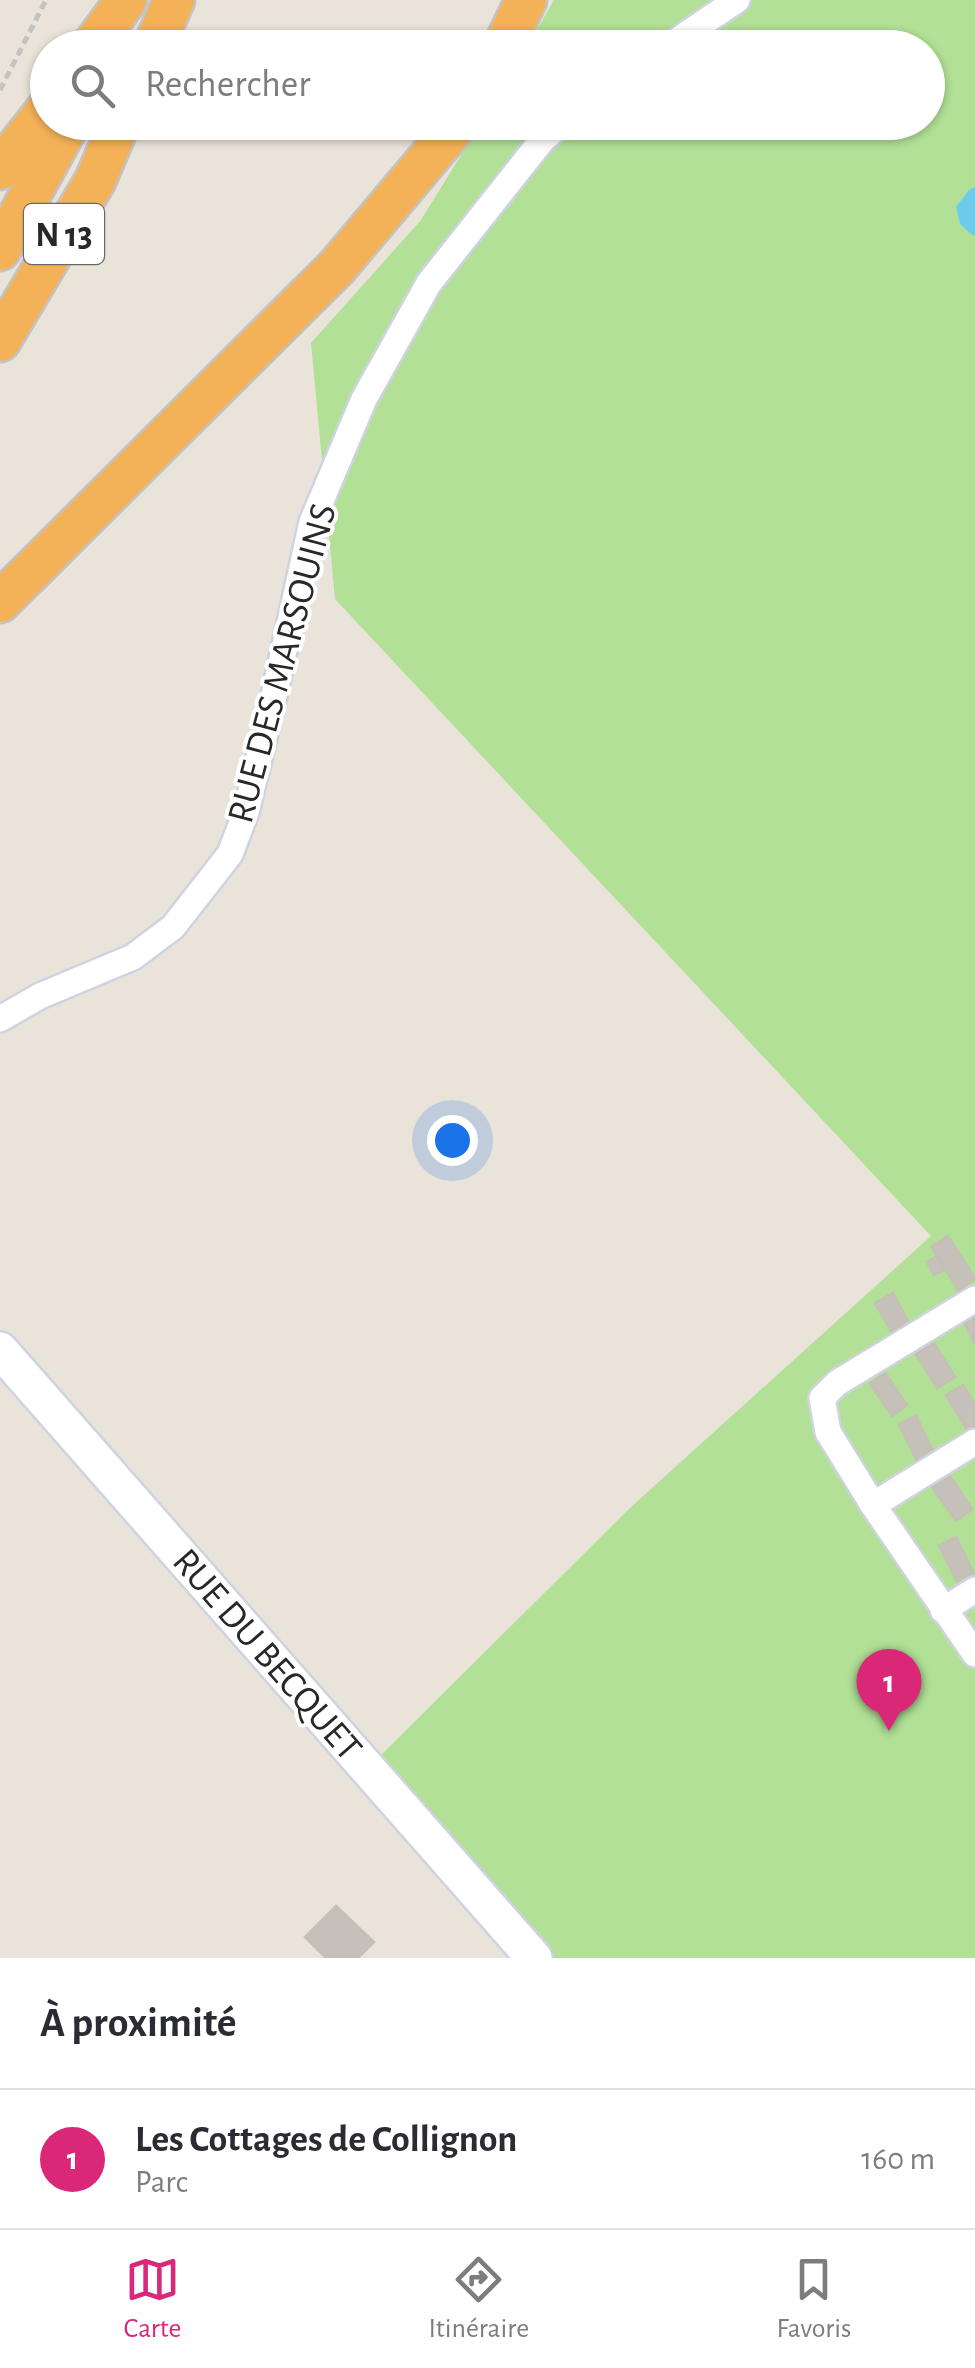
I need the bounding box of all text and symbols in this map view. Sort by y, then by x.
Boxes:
search box [30,30,945,140]
icon: search [65,58,120,113]
text: Rechercher [145,66,311,104]
road number: N 13 [24,204,104,264]
street label: RUE DES MARSOUINS [222,500,344,827]
your location [427,1115,478,1166]
street label: RUE DU BECQUET [165,1542,368,1768]
pin: 1 [856,1648,922,1731]
text: À proximité [40,2002,237,2044]
text: Les Cottages de Collignon [135,2121,517,2159]
text: 1 [67,2143,78,2175]
text: 160 m [861,2143,935,2175]
text: Parc [135,2166,188,2198]
tab: Carte [124,2252,181,2346]
tab: Itinéraire [429,2252,529,2346]
tab: Favoris [776,2252,851,2346]

